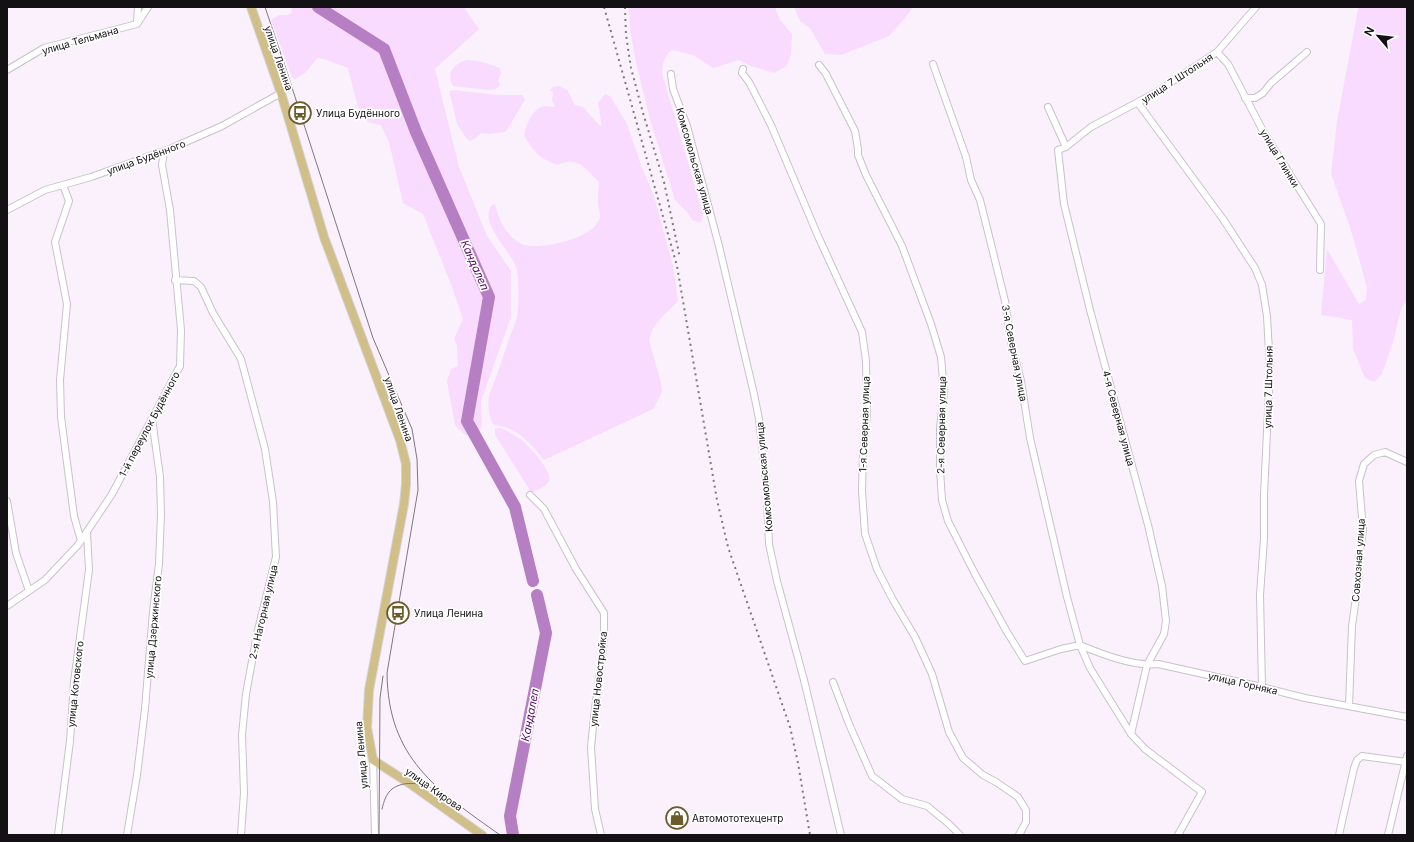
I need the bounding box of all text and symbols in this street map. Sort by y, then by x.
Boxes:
north arrow [1358,16,1398,56]
street label: улица Тельмана [40,23,120,57]
street label: улица Ленина [262,24,296,92]
text: N [1361,24,1377,38]
street label: улица 7 Штольня [1139,50,1215,106]
bus stop icon: Улица Будённого [287,100,313,126]
street label: Комсомольская улица [674,106,716,216]
place label: Улица Будённого [316,107,400,119]
street label: улица Глинки [1258,127,1302,189]
street label: улица Будённого [105,137,187,177]
water label: Кандалеп [458,238,492,293]
street label: 3-я Северная улица [1000,304,1030,402]
street label: улица 7 Штольня [1261,346,1275,428]
street label: 1-й переулок Будённого [116,369,182,479]
street label: 4-я Северная улица [1100,369,1138,467]
street label: улица Ленина [382,375,416,443]
street label: 1-я Северная улица [856,376,872,472]
street label: 2-я Северная улица [934,376,948,474]
street label: Комсомольская улица [753,422,775,532]
street label: Совхозная улица [1349,518,1367,602]
street label: 2-я Нагорная улица [246,564,280,660]
street label: улица Дзержинского [143,575,163,679]
bus stop icon: Улица Ленина [385,600,411,626]
place label: Улица Ленина [414,607,483,619]
street label: улица Новостройка [587,631,609,727]
street label: улица Котовского [64,640,86,728]
street label: улица Горняка [1207,669,1279,697]
water label: Кандалеп [518,687,542,743]
street label: улица Ленина [352,721,370,789]
street label: улица Кирова [403,765,465,813]
shop icon: Автомототехцентр [664,805,690,831]
place label: Автомототехцентр [692,812,783,824]

